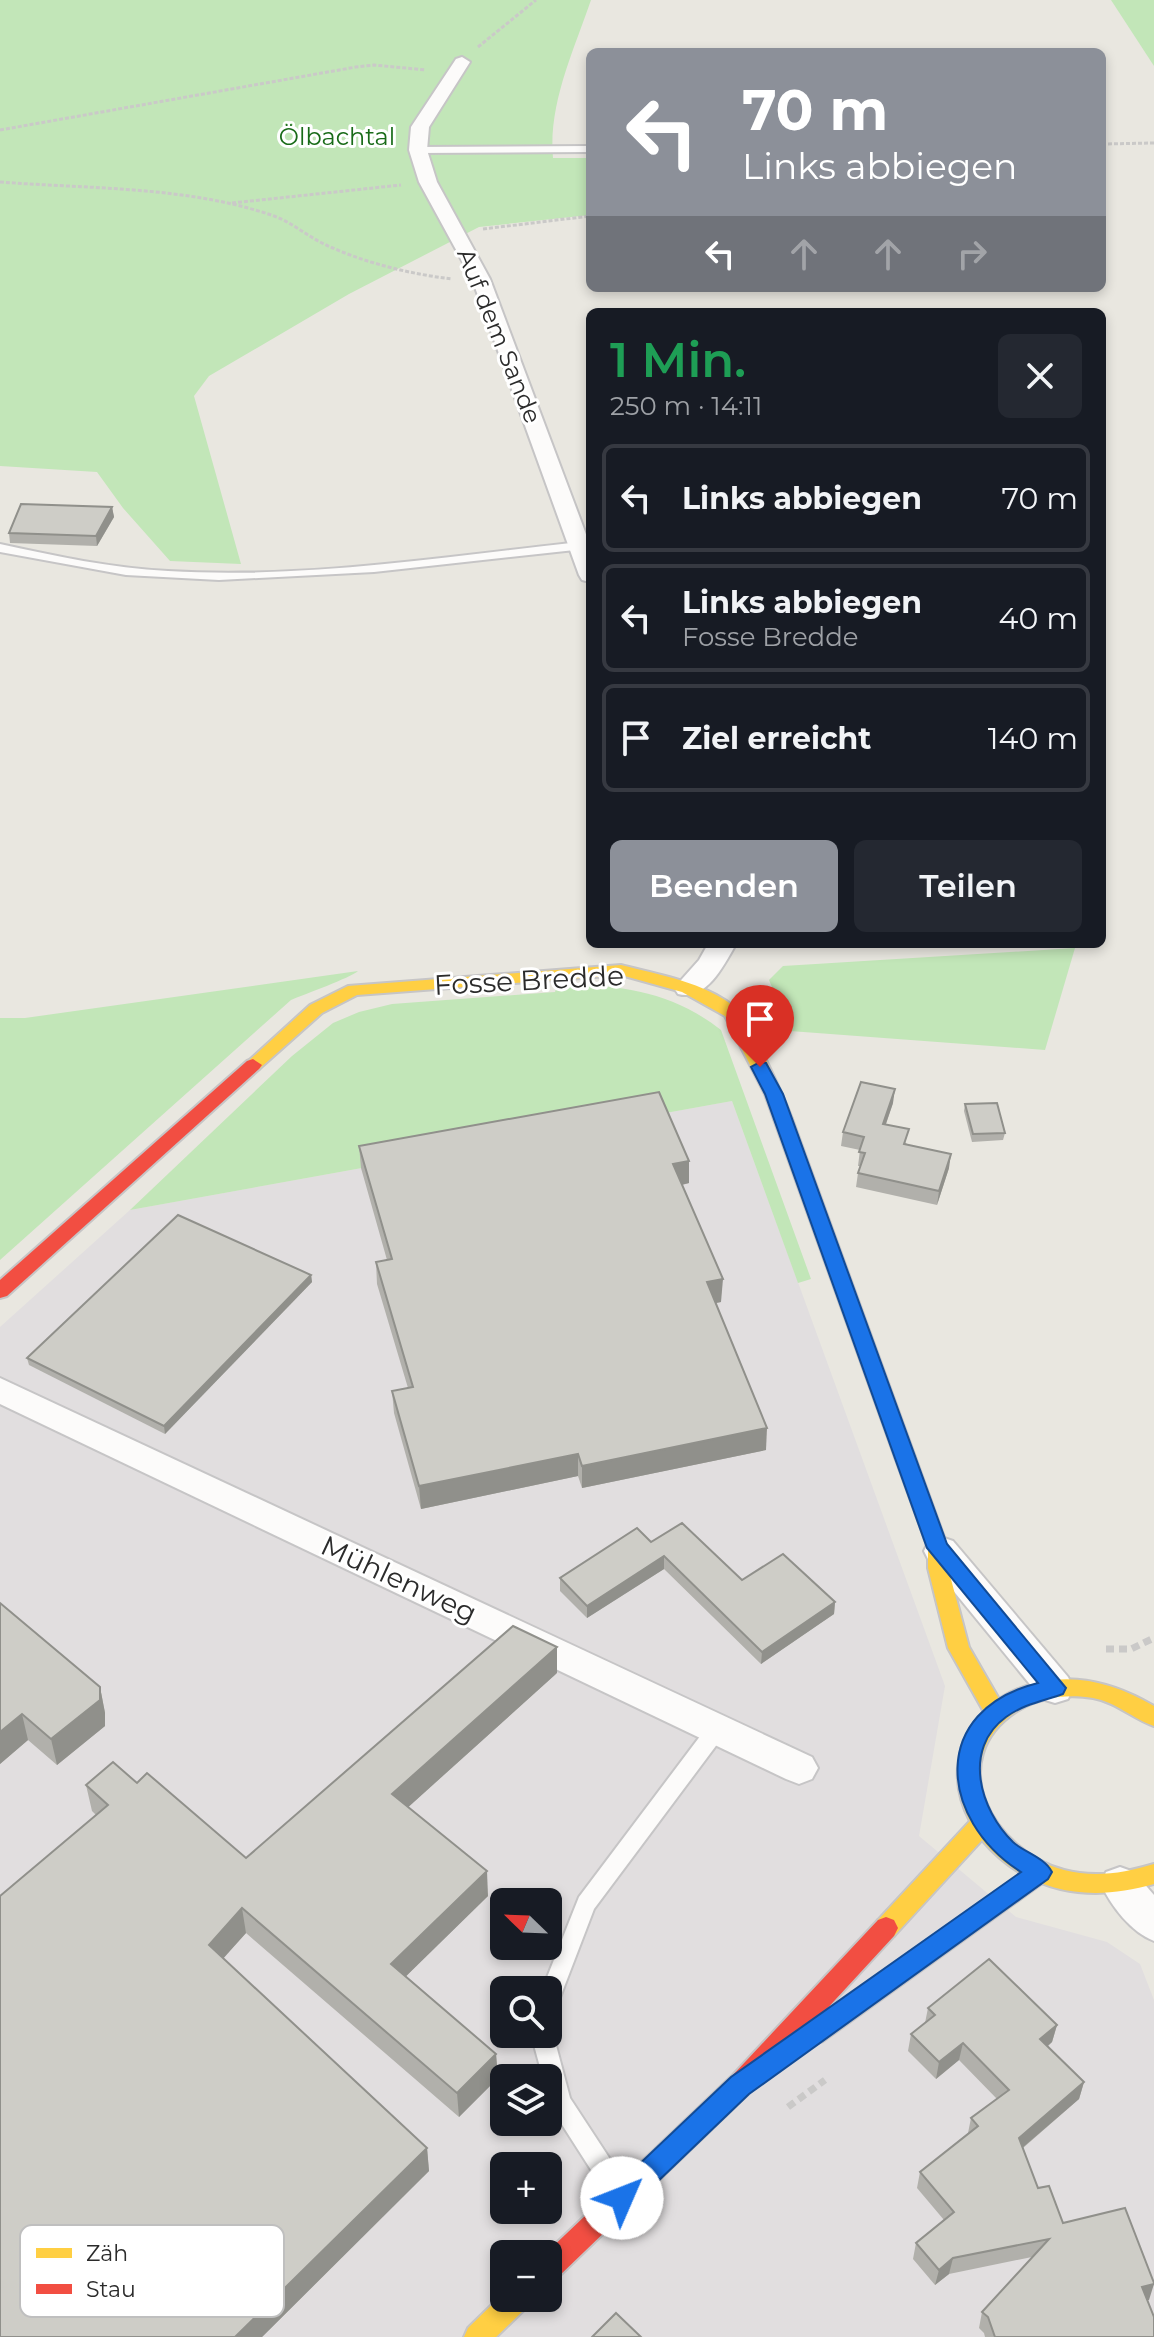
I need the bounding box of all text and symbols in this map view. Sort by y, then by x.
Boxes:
text: 70 m [742,76,888,144]
icon: left [610,80,714,184]
park label: Ölbachtal [279,122,395,151]
text: Links abbiegen [742,144,1017,188]
icon: left [698,232,742,276]
icon: ahead [782,232,826,276]
icon: ahead [866,232,910,276]
icon: right [950,232,994,276]
street label: Auf dem Sande [451,244,548,427]
text: 1 Min. [610,331,746,389]
button: close [998,334,1082,418]
text: 250 m · 14:11 [610,390,762,422]
icon: left [614,476,658,520]
text: Links abbiegen [682,480,922,517]
text: 70 m [1001,480,1078,517]
text: Links abbiegen [682,584,922,621]
icon: left [614,596,658,640]
text: 40 m [999,600,1078,637]
text: Fosse Bredde [682,621,859,653]
icon: arrive [614,716,658,760]
text: Ziel erreicht [682,720,871,757]
text: 140 m [988,720,1078,757]
button: Beenden [610,840,838,932]
button: Teilen [854,840,1082,932]
street label: Fosse Bredde [433,958,625,1002]
pin [726,985,794,1067]
icon: arrive [738,997,782,1041]
street label: Mühlenweg [316,1528,482,1630]
north arrow [490,1888,562,1960]
map controls [490,1888,562,2312]
button: search [490,1976,562,2048]
button: layers [490,2064,562,2136]
button: + [490,2152,562,2224]
position arrow [580,2156,664,2240]
legend [20,2225,284,2317]
text: Zäh [86,2240,128,2267]
button: − [490,2240,562,2312]
text: Stau [86,2276,136,2303]

